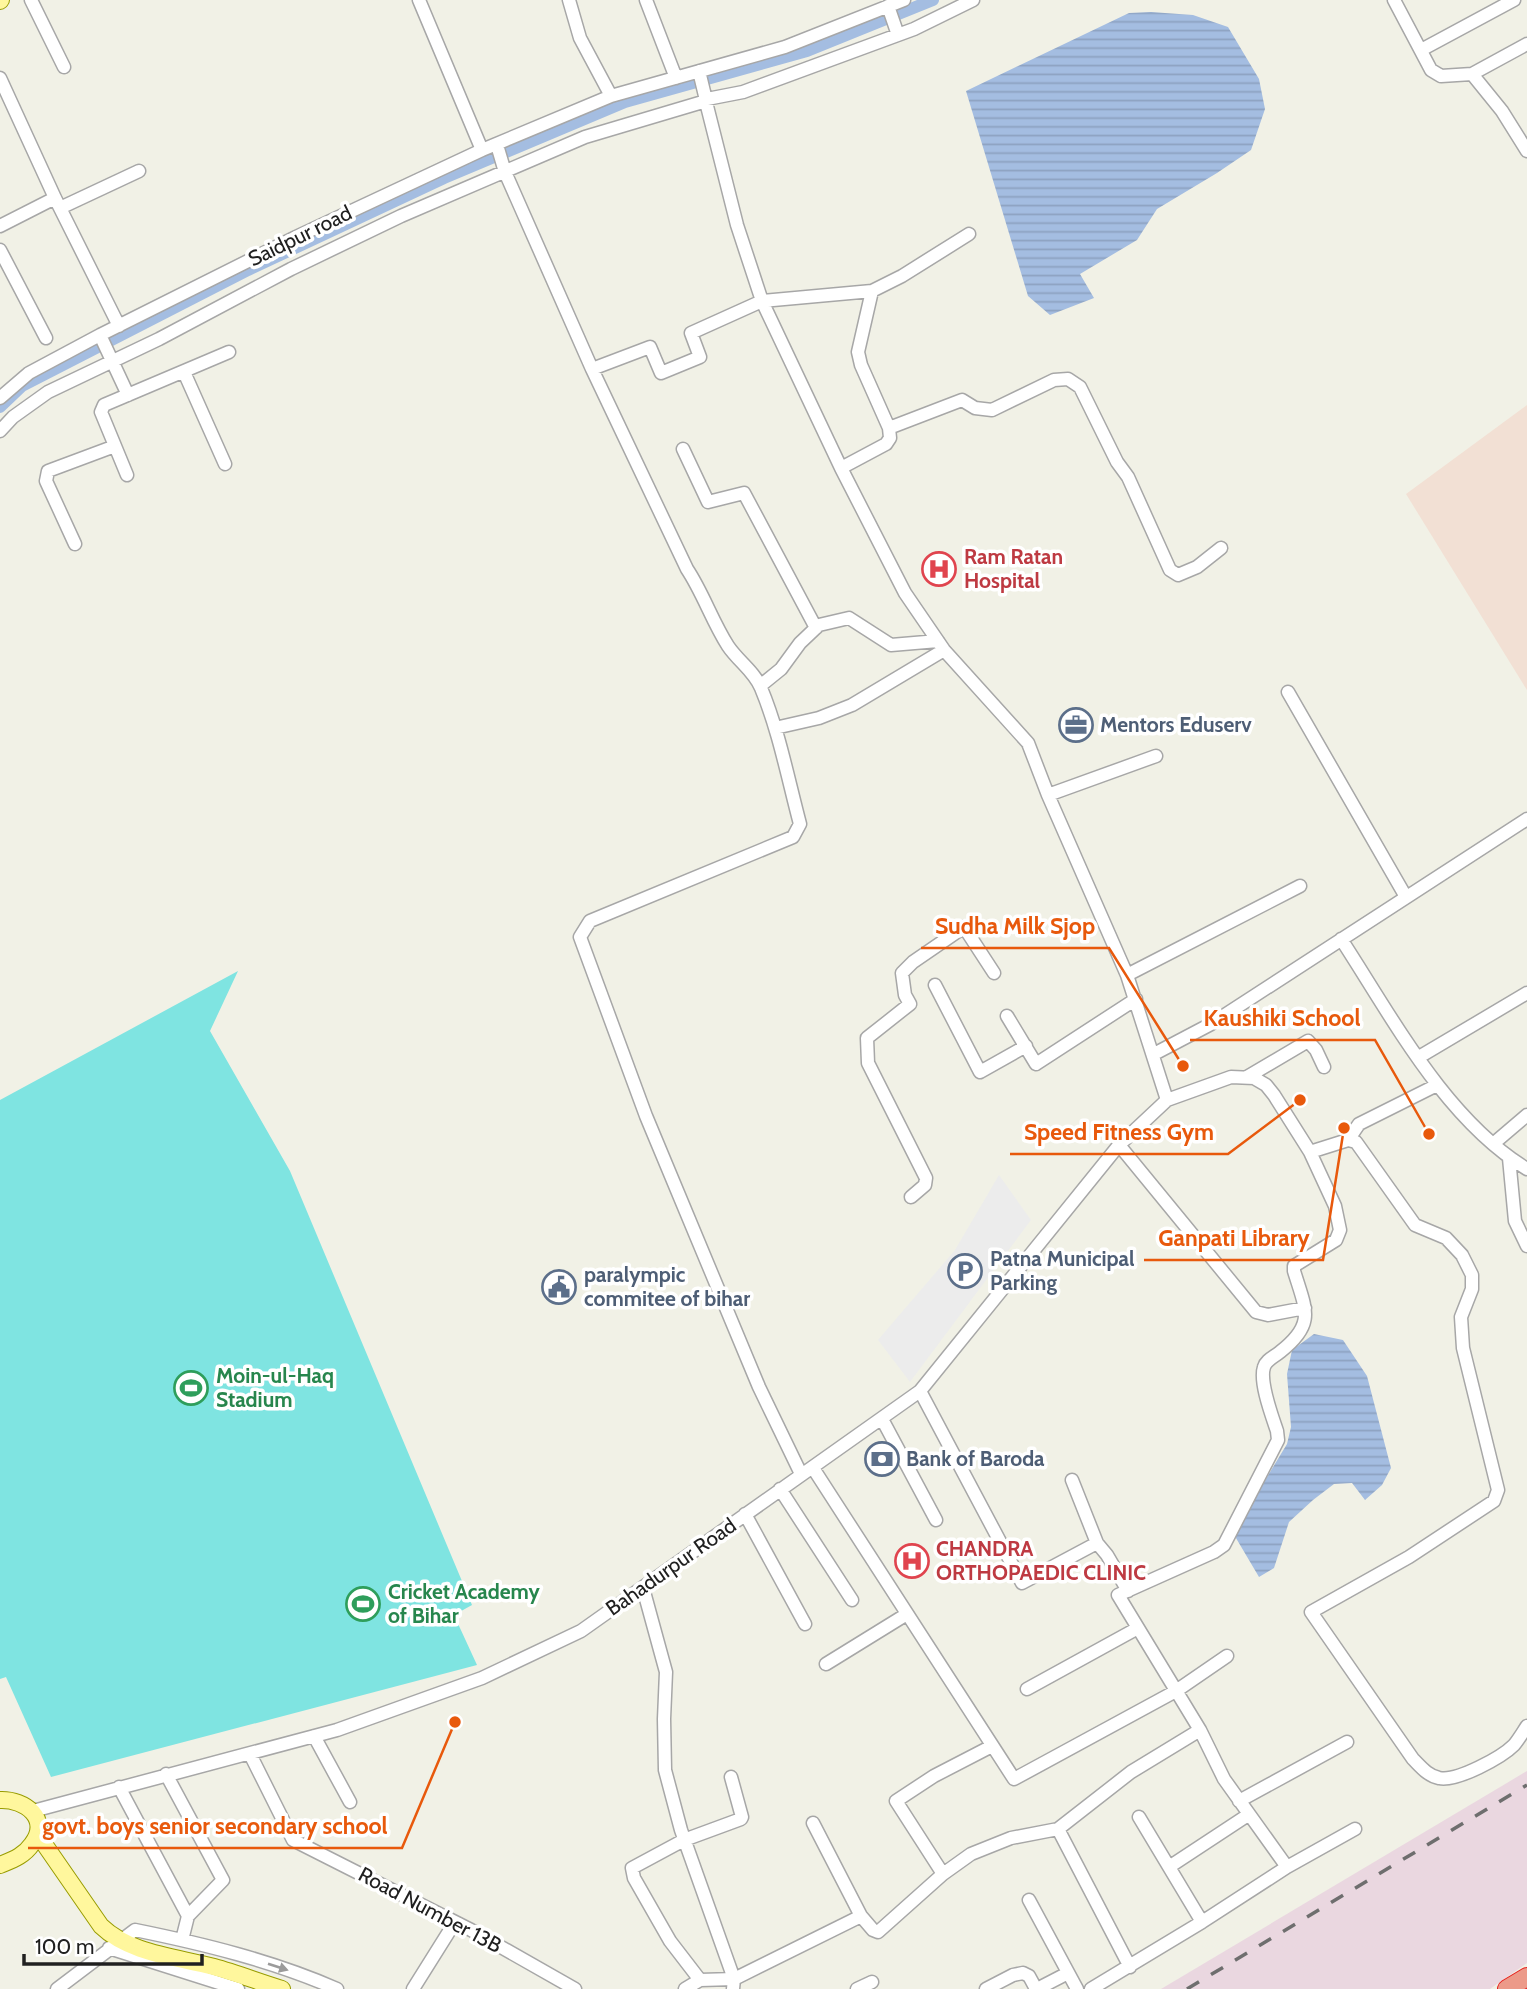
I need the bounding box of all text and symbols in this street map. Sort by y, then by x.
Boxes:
street label: Saidpur road [244,200,356,271]
place label: Ram Ratan Hospital [964,544,1063,593]
hospital icon: Ram Ratan Hospital [920,550,958,588]
office icon: Mentors Eduserv [1057,706,1095,744]
place label: Mentors Eduserv [1100,712,1252,737]
callout: Sudha Milk Sjop [921,904,1109,948]
text: Sudha Milk Sjop [935,912,1095,940]
callout: Kaushiki School [1190,996,1375,1040]
text: Kaushiki School [1204,1004,1360,1032]
callout: Speed Fitness Gym [1010,1110,1228,1154]
text: Speed Fitness Gym [1024,1118,1214,1146]
callout: Ganpati Library [1144,1216,1323,1260]
text: Ganpati Library [1158,1224,1310,1252]
place label: Patna Municipal Parking [990,1246,1135,1295]
parking icon: Patna Municipal Parking [946,1252,984,1290]
place label: paralympic commitee of bihar [584,1262,750,1311]
public building icon: paralympic commitee of bihar [540,1268,578,1306]
place label: Moin-ul-Haq Stadium [216,1363,334,1412]
sports icon: Moin-ul-Haq Stadium [172,1369,210,1407]
bank icon: Bank of Baroda [863,1440,901,1478]
place label: Bank of Baroda [906,1446,1045,1471]
street label: Bahadurpur Road [601,1512,741,1621]
place label: CHANDRA ORTHOPAEDIC CLINIC [936,1536,1146,1585]
hospital icon: CHANDRA ORTHOPAEDIC CLINIC [893,1542,931,1580]
place label: Cricket Academy of Bihar [388,1579,540,1628]
sports icon: Cricket Academy of Bihar [344,1585,382,1623]
callout: govt. boys senior secondary school [28,1804,402,1848]
text: govt. boys senior secondary school [42,1812,388,1840]
street label: Road Number 13B [354,1861,506,1958]
scale bar [24,1923,203,1967]
text: 100 m [35,1934,94,1959]
one-way arrow [268,1963,289,1973]

